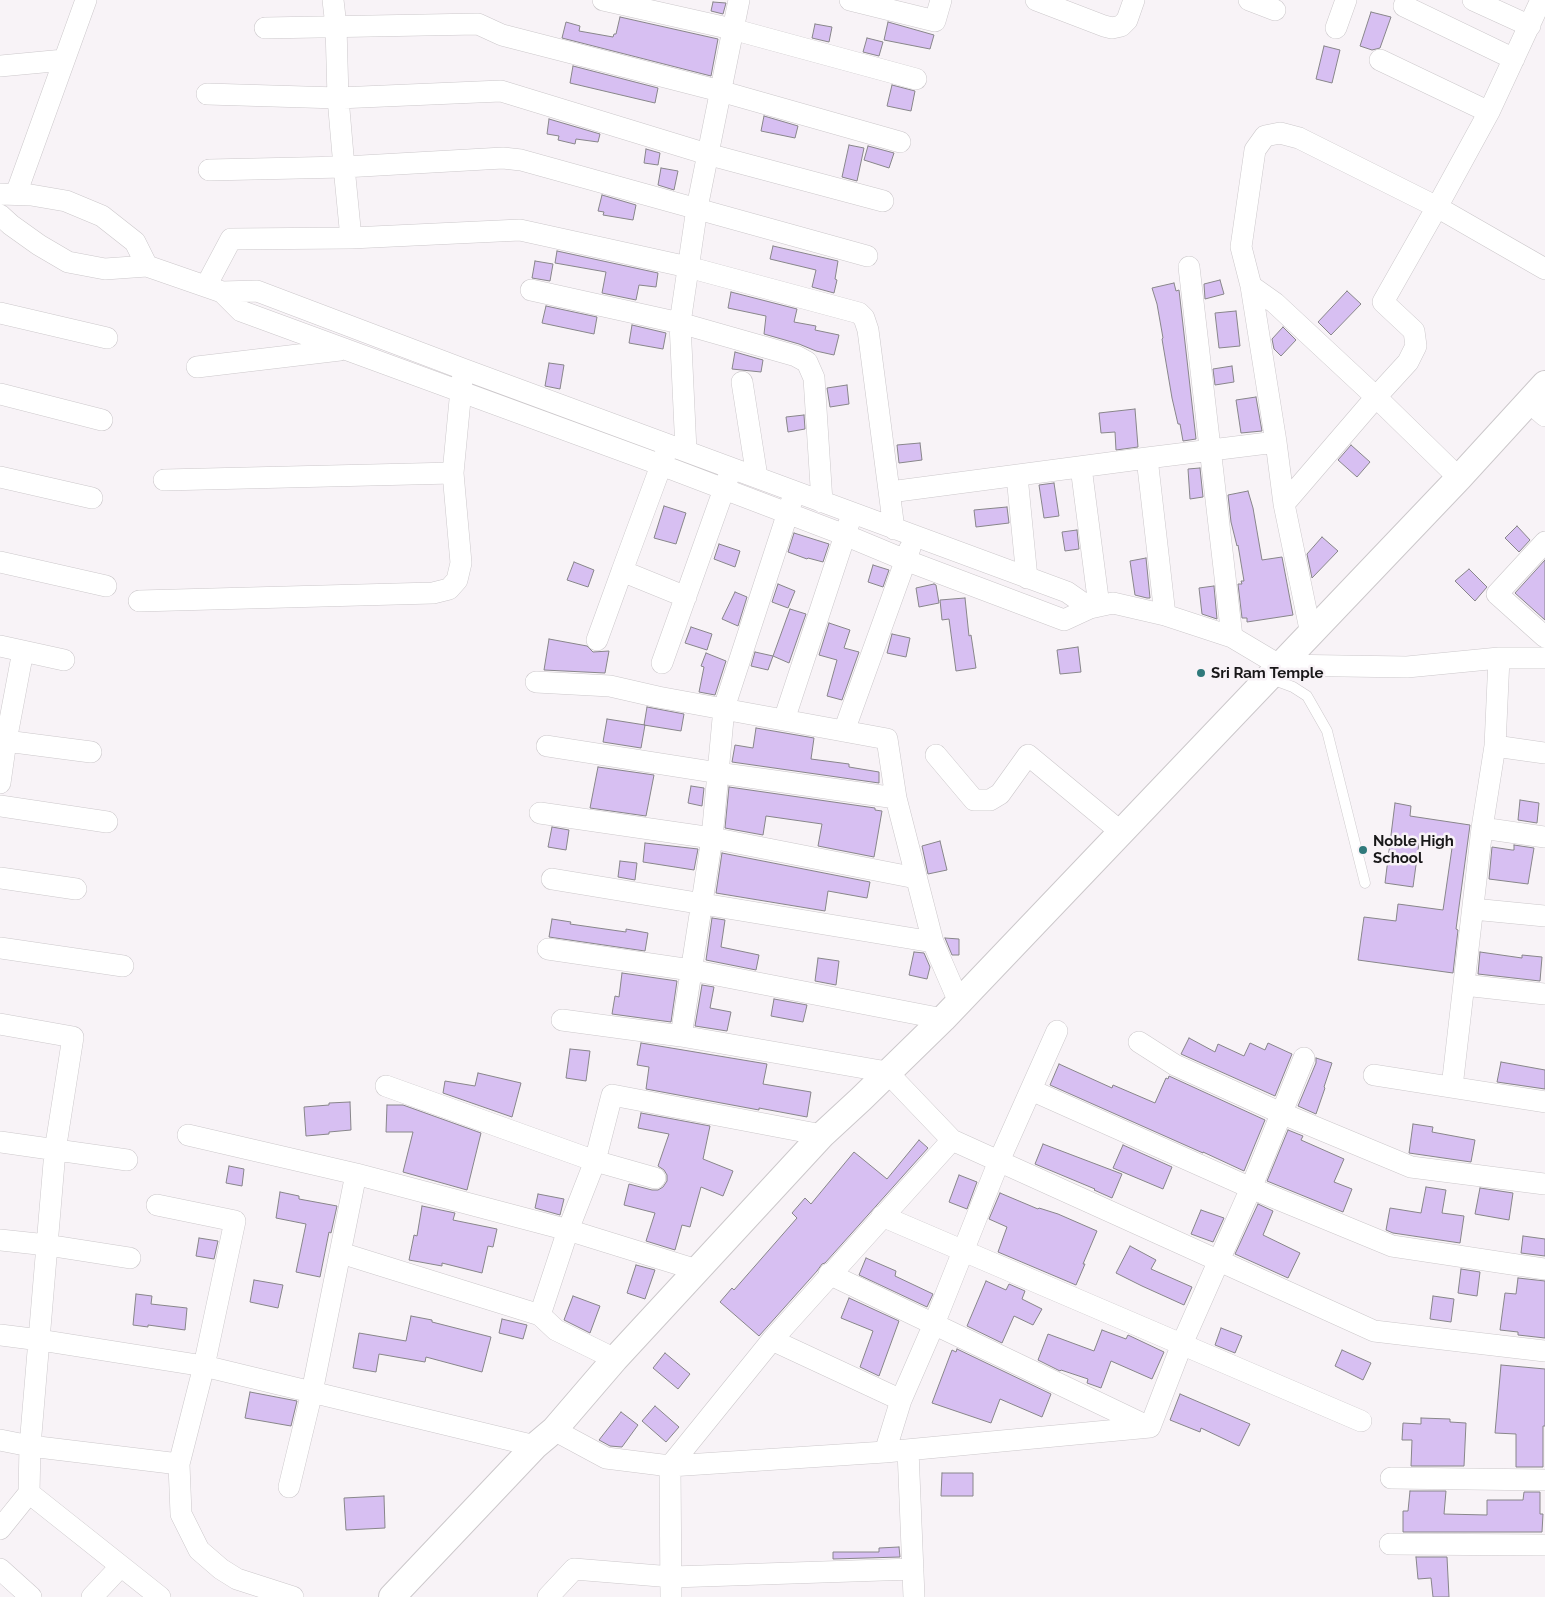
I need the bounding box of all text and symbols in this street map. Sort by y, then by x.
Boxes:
place label: Sri Ram Temple [1211,664,1323,682]
marker: Sri Ram Temple [1195,667,1207,679]
place label: Noble High School [1373,832,1454,867]
marker: Noble High School [1357,844,1369,856]

